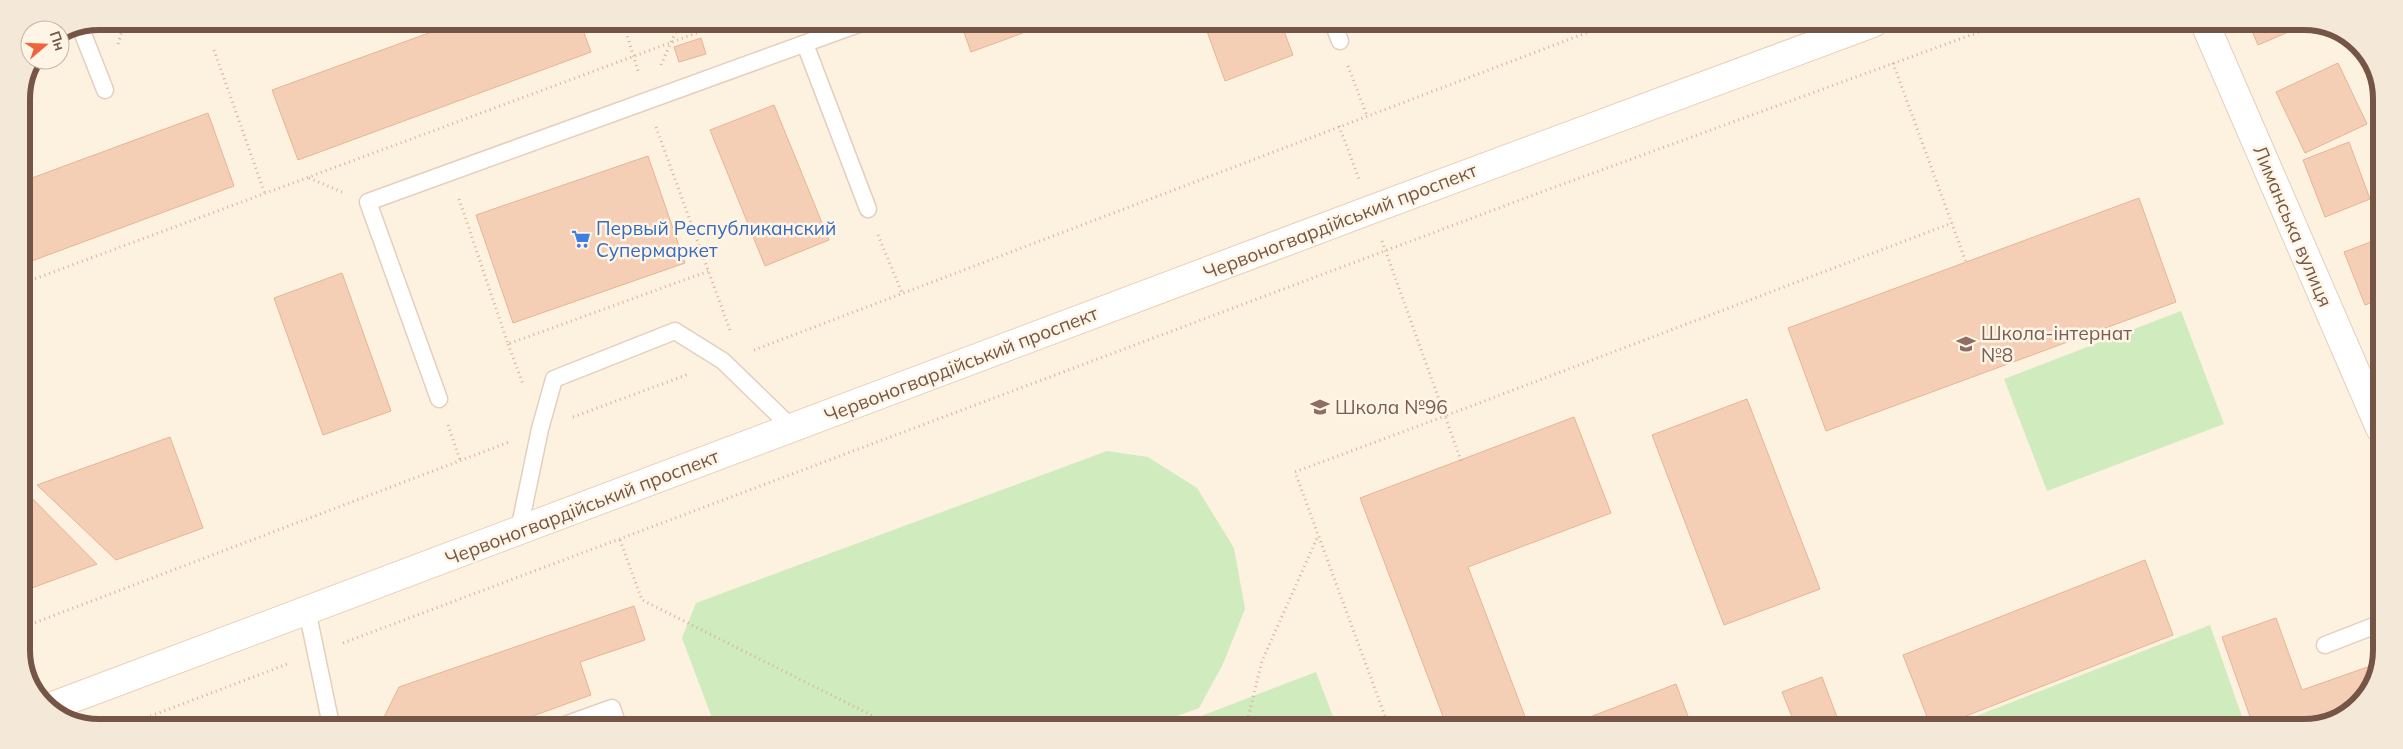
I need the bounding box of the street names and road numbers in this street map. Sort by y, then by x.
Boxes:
street label: Лиманська вулиця [2248,142,2338,310]
street label: Червоногвардійський проспект [1200,158,1481,284]
street label: Червоногвардійський проспект [821,301,1102,427]
street label: Червоногвардійський проспект [442,444,723,570]

